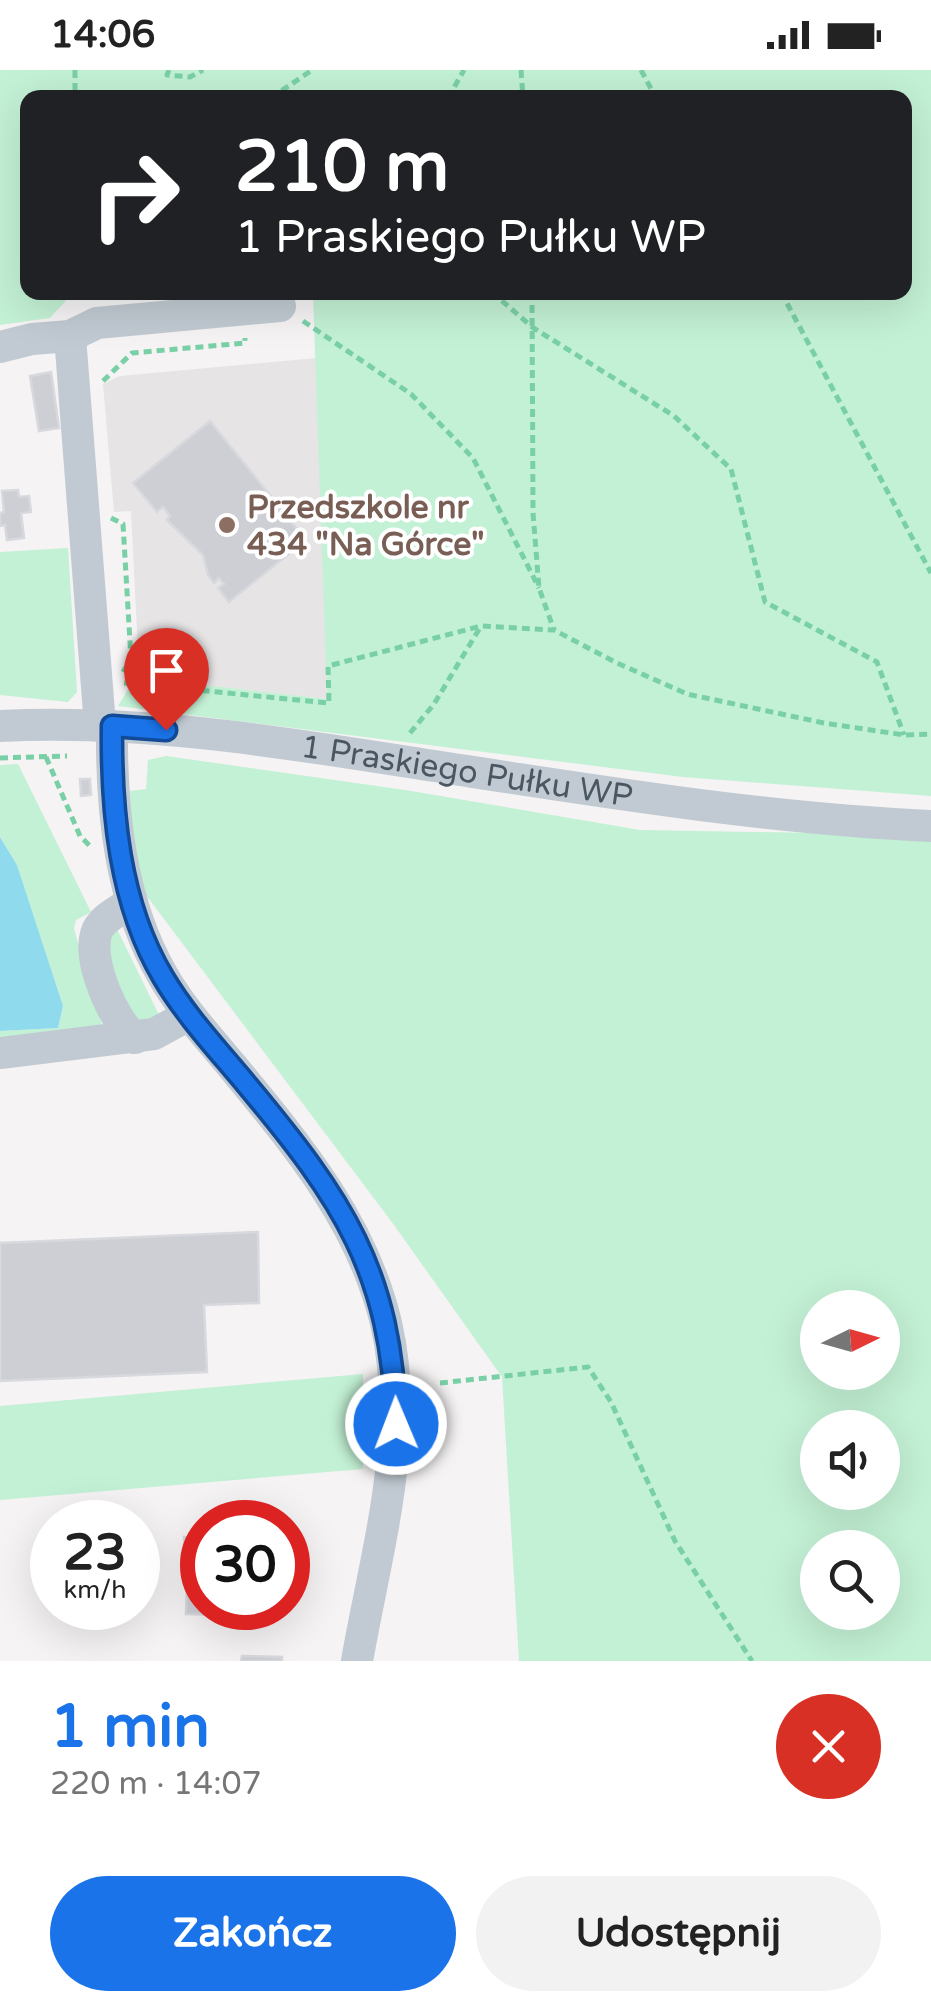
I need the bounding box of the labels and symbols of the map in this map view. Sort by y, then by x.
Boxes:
place label: Przedszkole nr 434 "Na Górce" [247,489,484,564]
marker: Przedszkole nr 434 "Na Górce" [216,514,238,536]
pin [124,628,209,731]
street label: 1 Praskiego Pułku WP [298,728,635,816]
north arrow [800,1290,900,1390]
position arrow [344,1372,448,1476]
speed limit sign: 30 [180,1500,310,1630]

